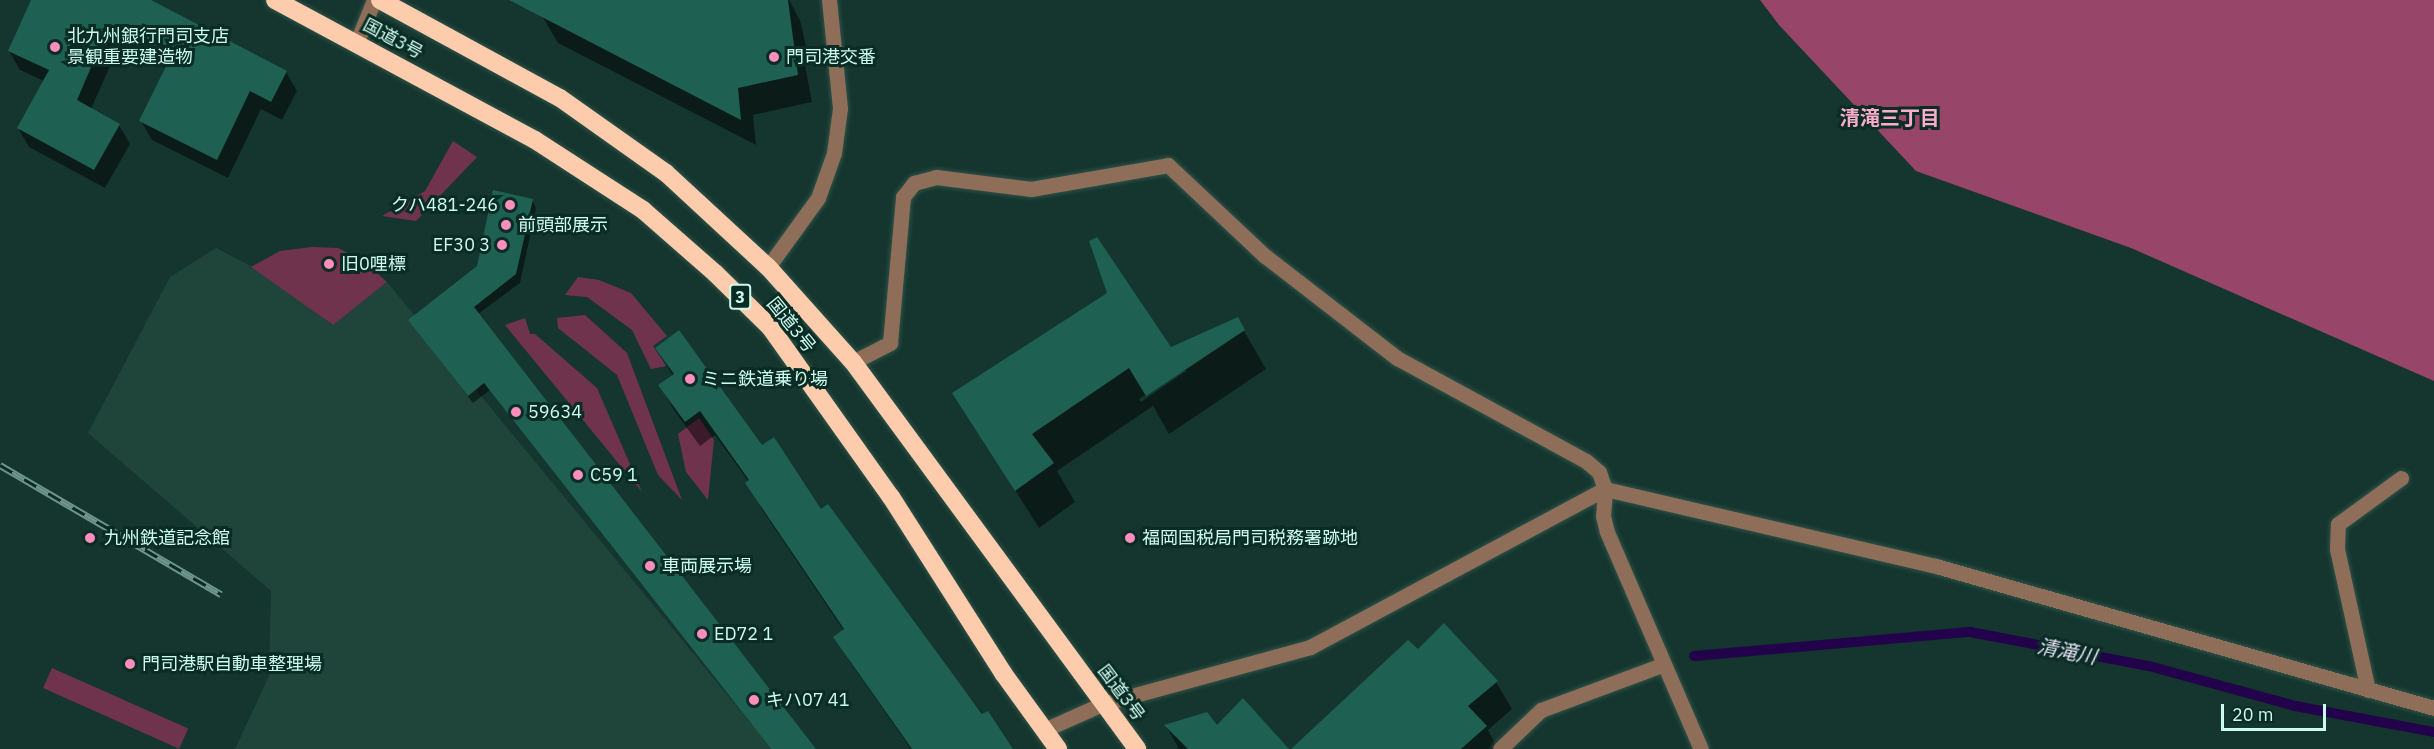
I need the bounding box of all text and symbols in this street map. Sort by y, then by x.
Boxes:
street label: 国道3号 [359,14,427,64]
place label: 北九州銀行門司支店 景観重要建造物 [67,26,229,68]
marker: 北九州銀行門司支店 景観重要建造物 [48,40,62,54]
place label: 門司港交番 [786,46,876,68]
marker: 門司港交番 [767,50,781,64]
district label: 清滝三丁目 [1840,105,1940,129]
place label: クハ481-246 [390,194,498,216]
marker: クハ481-246 [503,198,517,212]
place label: 前頭部展示 [518,214,608,236]
marker: 前頭部展示 [499,218,513,232]
place label: EF30 3 [433,234,490,256]
marker: EF30 3 [495,238,509,252]
place label: 旧0哩標 [341,253,406,275]
marker: 旧0哩標 [322,257,336,271]
road number: 3 [728,284,752,310]
street label: 国道3号 [762,293,820,357]
place label: ミニ鉄道乗り場 [702,368,828,390]
marker: ミニ鉄道乗り場 [683,372,697,386]
place label: 59634 [528,401,582,423]
marker: 59634 [509,405,523,419]
place label: C59 1 [590,464,638,486]
marker: C59 1 [571,468,585,482]
place label: 九州鉄道記念館 [104,527,230,549]
place label: 福岡国税局門司税務署跡地 [1142,527,1358,549]
marker: 九州鉄道記念館 [81,529,99,547]
marker: 福岡国税局門司税務署跡地 [1123,531,1137,545]
place label: 車両展示場 [662,555,752,577]
marker: 車両展示場 [643,559,657,573]
place label: ED72 1 [714,623,773,645]
marker: ED72 1 [695,627,709,641]
water label: 清滝川 [2035,633,2099,669]
place label: 門司港駅自動車整理場 [142,653,322,675]
marker: 門司港駅自動車整理場 [123,657,137,671]
street label: 国道3号 [1093,661,1149,725]
place label: キハ07 41 [766,689,849,711]
scale bar [2224,692,2329,730]
marker: キハ07 41 [747,693,761,707]
text: 20 m [2232,703,2274,726]

